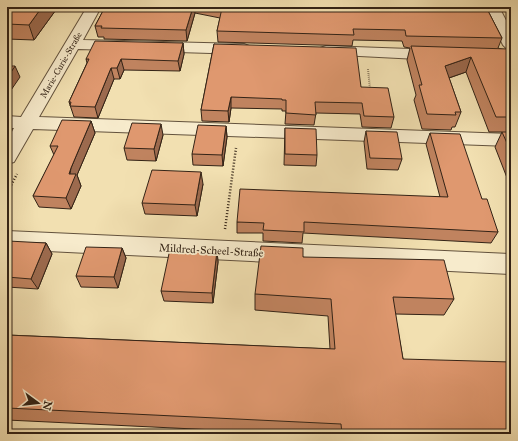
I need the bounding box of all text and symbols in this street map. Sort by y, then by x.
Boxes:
street label: Marie-Curie-Straße [37,30,84,100]
street label: Mildred-Scheel-Straße [158,241,264,260]
north arrow [18,383,58,423]
text: N [40,399,55,412]

